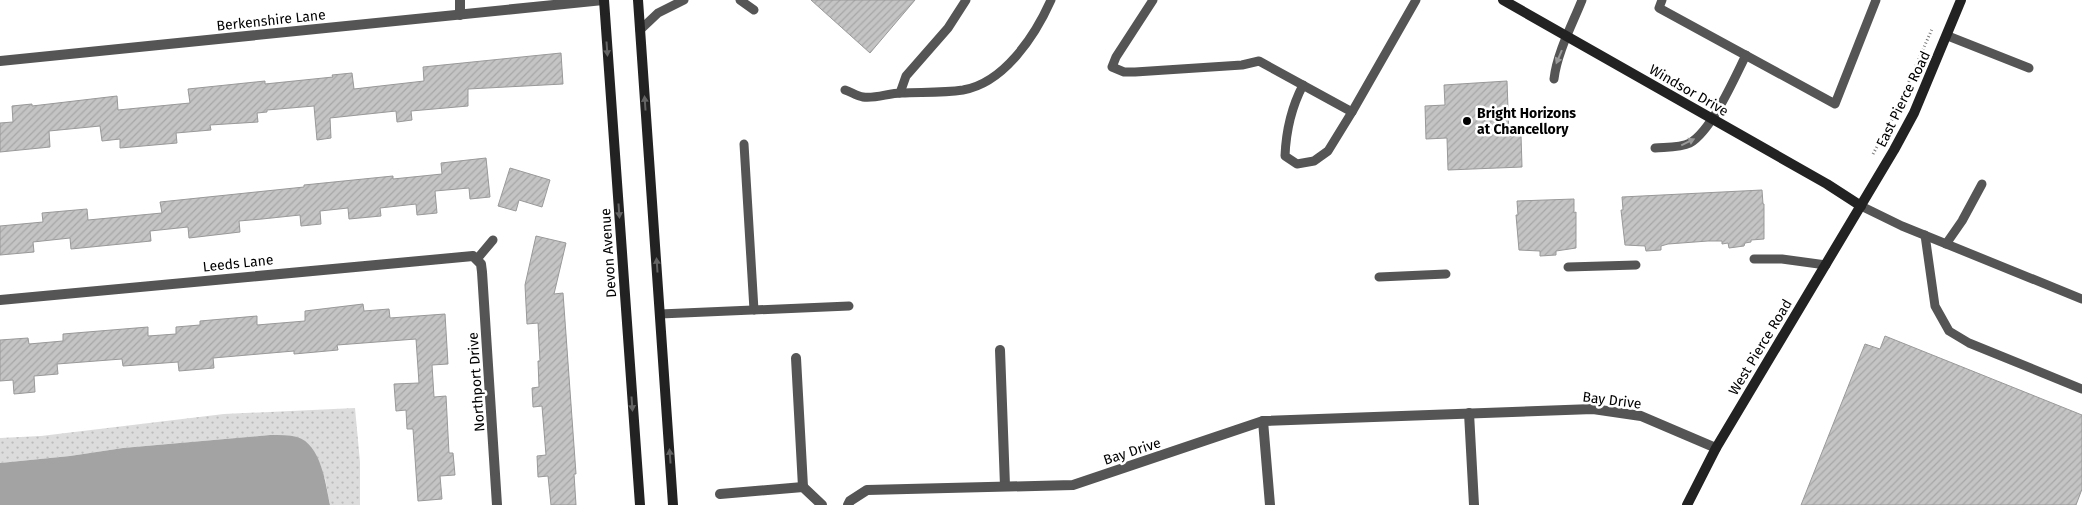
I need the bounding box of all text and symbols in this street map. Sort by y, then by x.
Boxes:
street label: Berkenshire Lane [216,6,326,35]
one-way arrow [603,41,611,57]
street label: East Pierce Road [1873,48,1934,150]
one-way arrow [1554,50,1562,64]
street label: Windsor Drive [1646,61,1731,120]
one-way arrow [641,95,649,111]
place label: Bright Horizons at Chancellory [1477,105,1576,138]
marker: Bright Horizons at Chancellory [1461,115,1473,127]
one-way arrow [1681,138,1695,146]
one-way arrow [615,203,623,219]
street label: Devon Avenue [597,207,620,298]
street label: Leeds Lane [202,251,274,276]
one-way arrow [652,257,660,273]
street label: West Pierce Road [1725,296,1796,398]
street label: Northport Drive [465,332,488,432]
street label: Bay Drive [1581,388,1642,413]
one-way arrow [629,396,637,412]
street label: Bay Drive [1101,434,1163,469]
one-way arrow [666,448,674,464]

